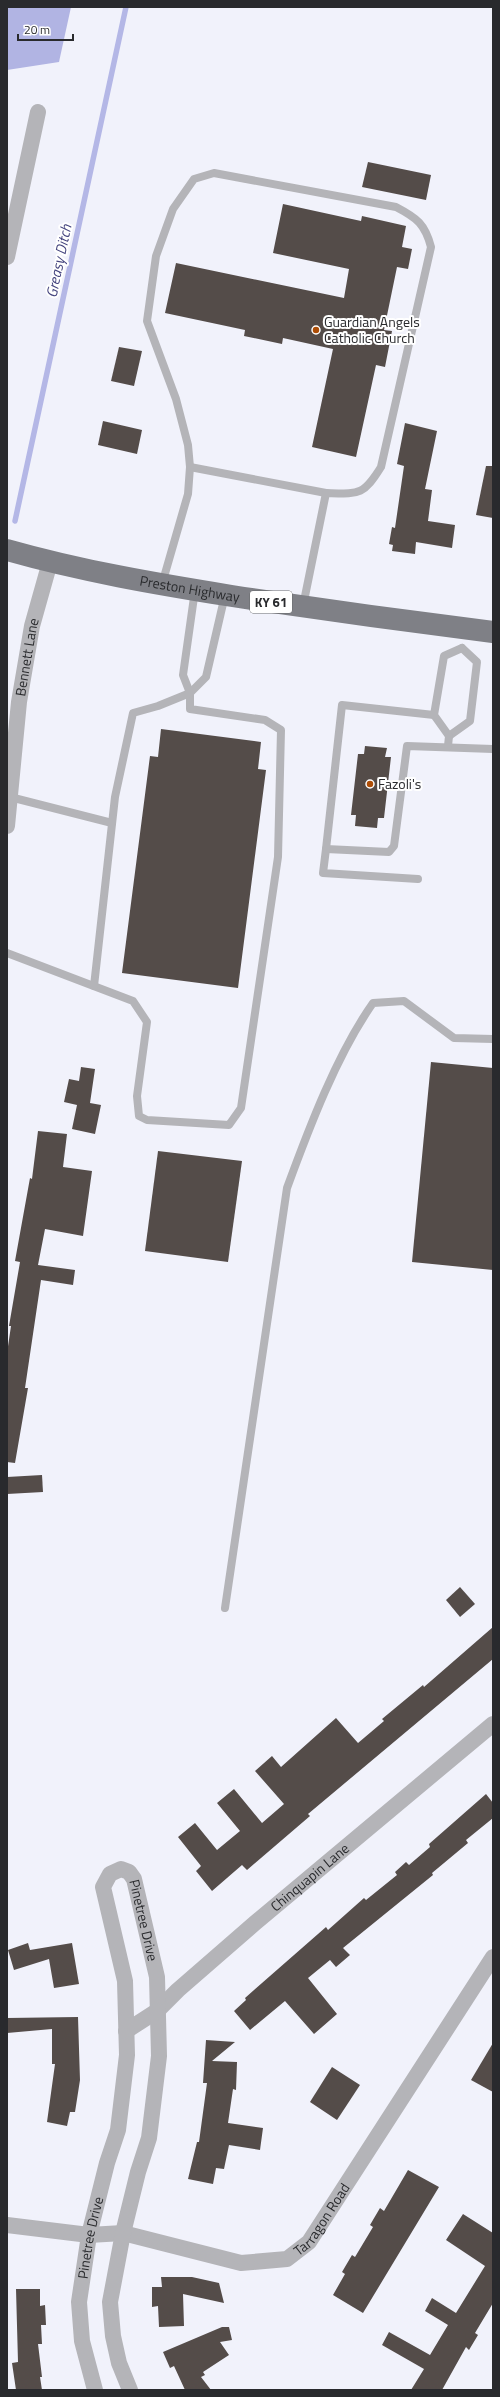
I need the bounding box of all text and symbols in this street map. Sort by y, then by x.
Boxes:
scale bar [18,16,73,42]
text: 20 m [24,20,50,39]
water label: Greasy Ditch [40,222,78,300]
place label: Guardian Angels Catholic Church [324,311,420,348]
marker: Guardian Angels Catholic Church [311,325,321,335]
street label: Preston Highway [138,570,242,607]
road number: KY 61 [250,591,292,613]
street label: Bennett Lane [9,615,44,698]
place label: Fazoli's [378,773,421,794]
marker: Fazoli's [365,779,375,789]
street label: Chinquapin Lane [265,1838,353,1916]
street label: Pinetree Drive [124,1877,164,1963]
street label: Tarragon Road [289,2179,354,2260]
street label: Pinetree Drive [72,2194,108,2280]

